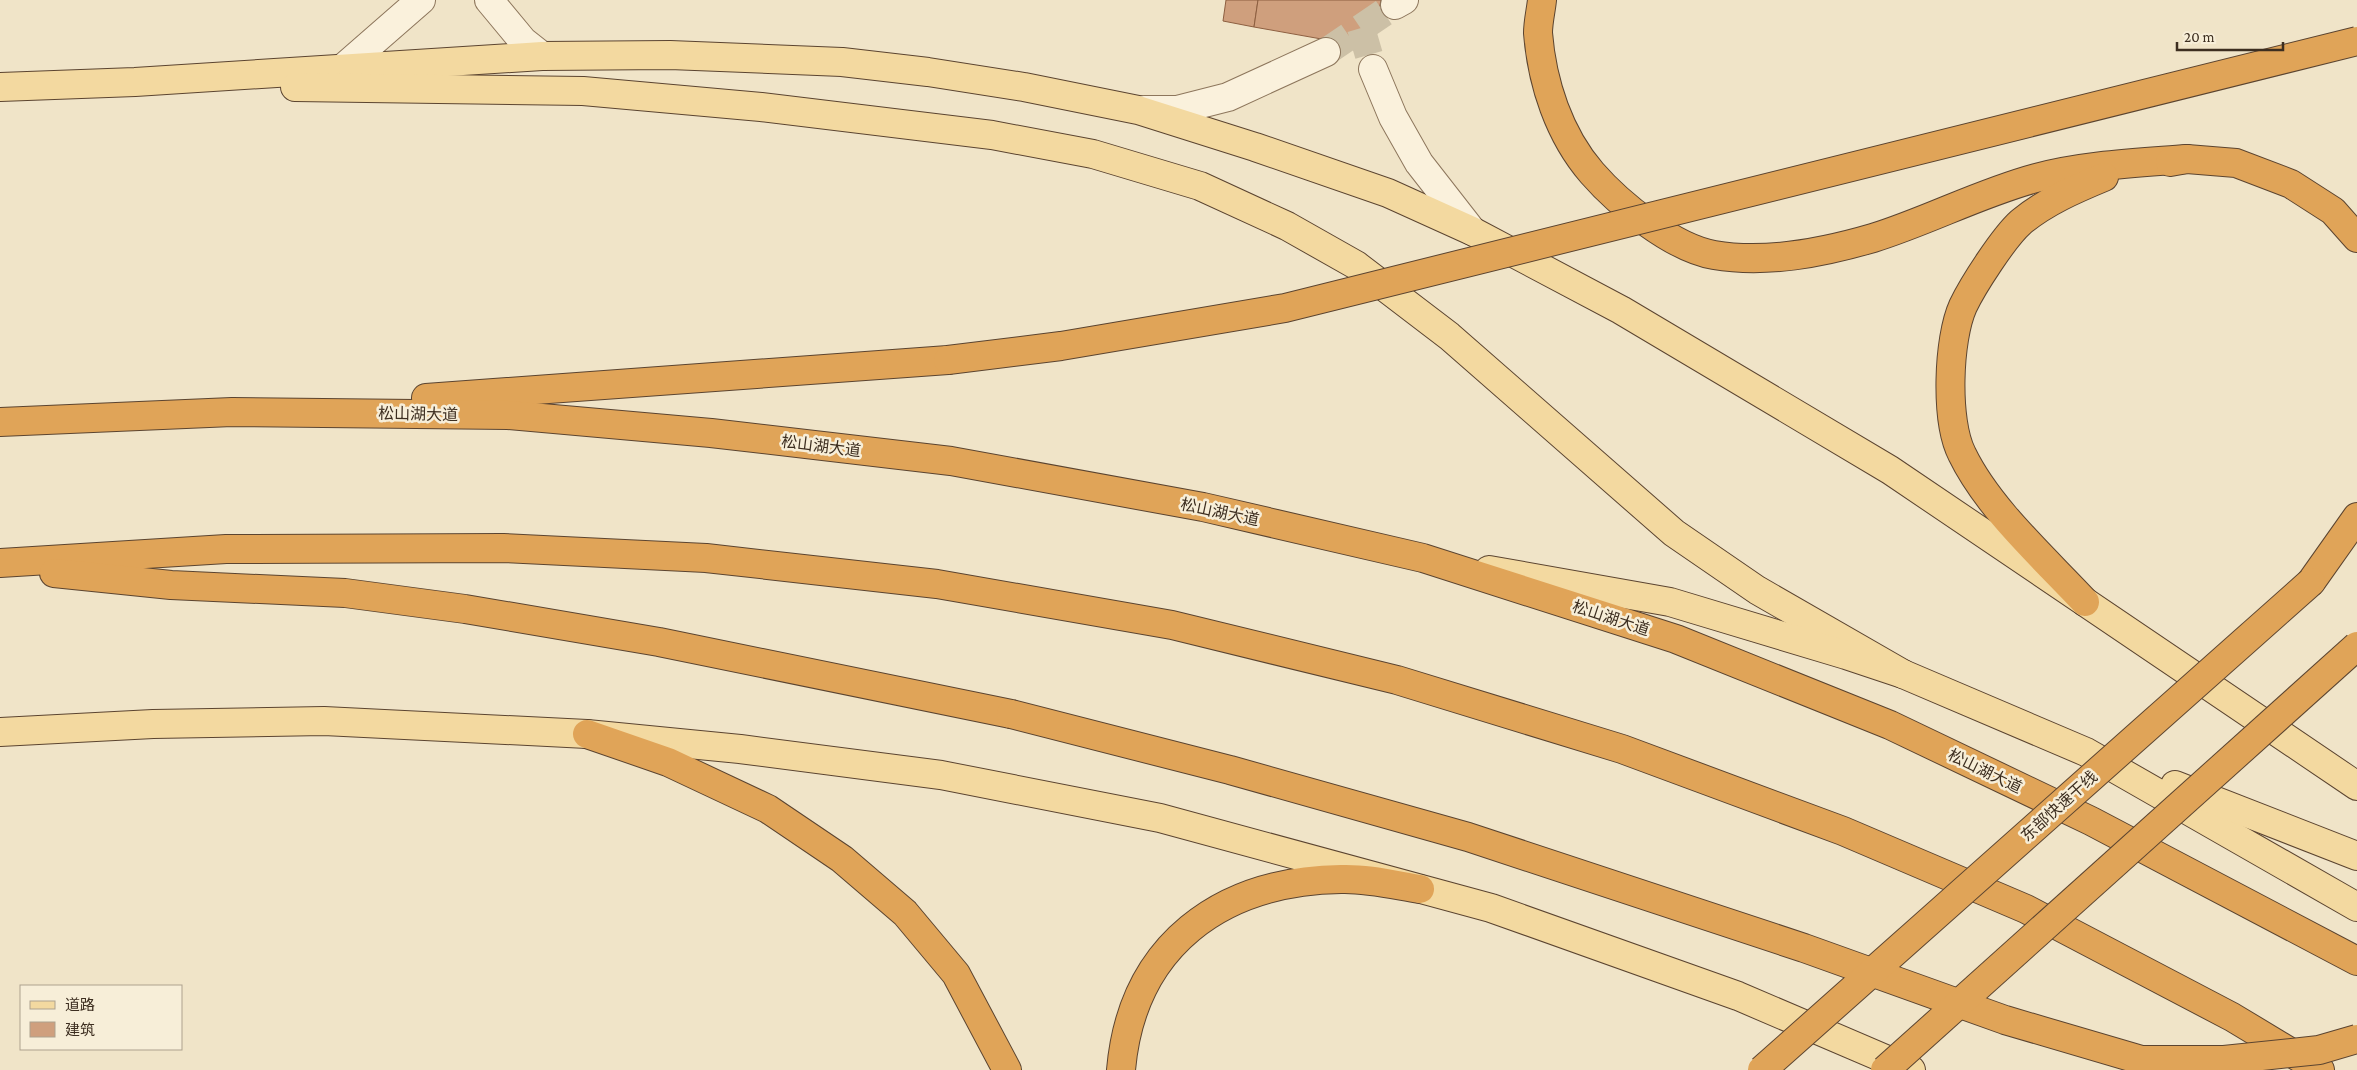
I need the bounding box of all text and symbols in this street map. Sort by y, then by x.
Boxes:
scale bar [2177,20,2283,52]
text: 20 m [2184,29,2215,45]
street label: 松山湖大道 [378,405,458,423]
street label: 松山湖大道 [780,433,862,459]
street label: 松山湖大道 [1179,495,1261,529]
street label: 松山湖大道 [1570,598,1652,638]
street label: 松山湖大道 [1945,746,2025,796]
street label: 东部快速干线 [2018,768,2100,844]
legend [20,985,182,1050]
text: 道路 [65,997,95,1013]
text: 建筑 [65,1022,95,1038]

